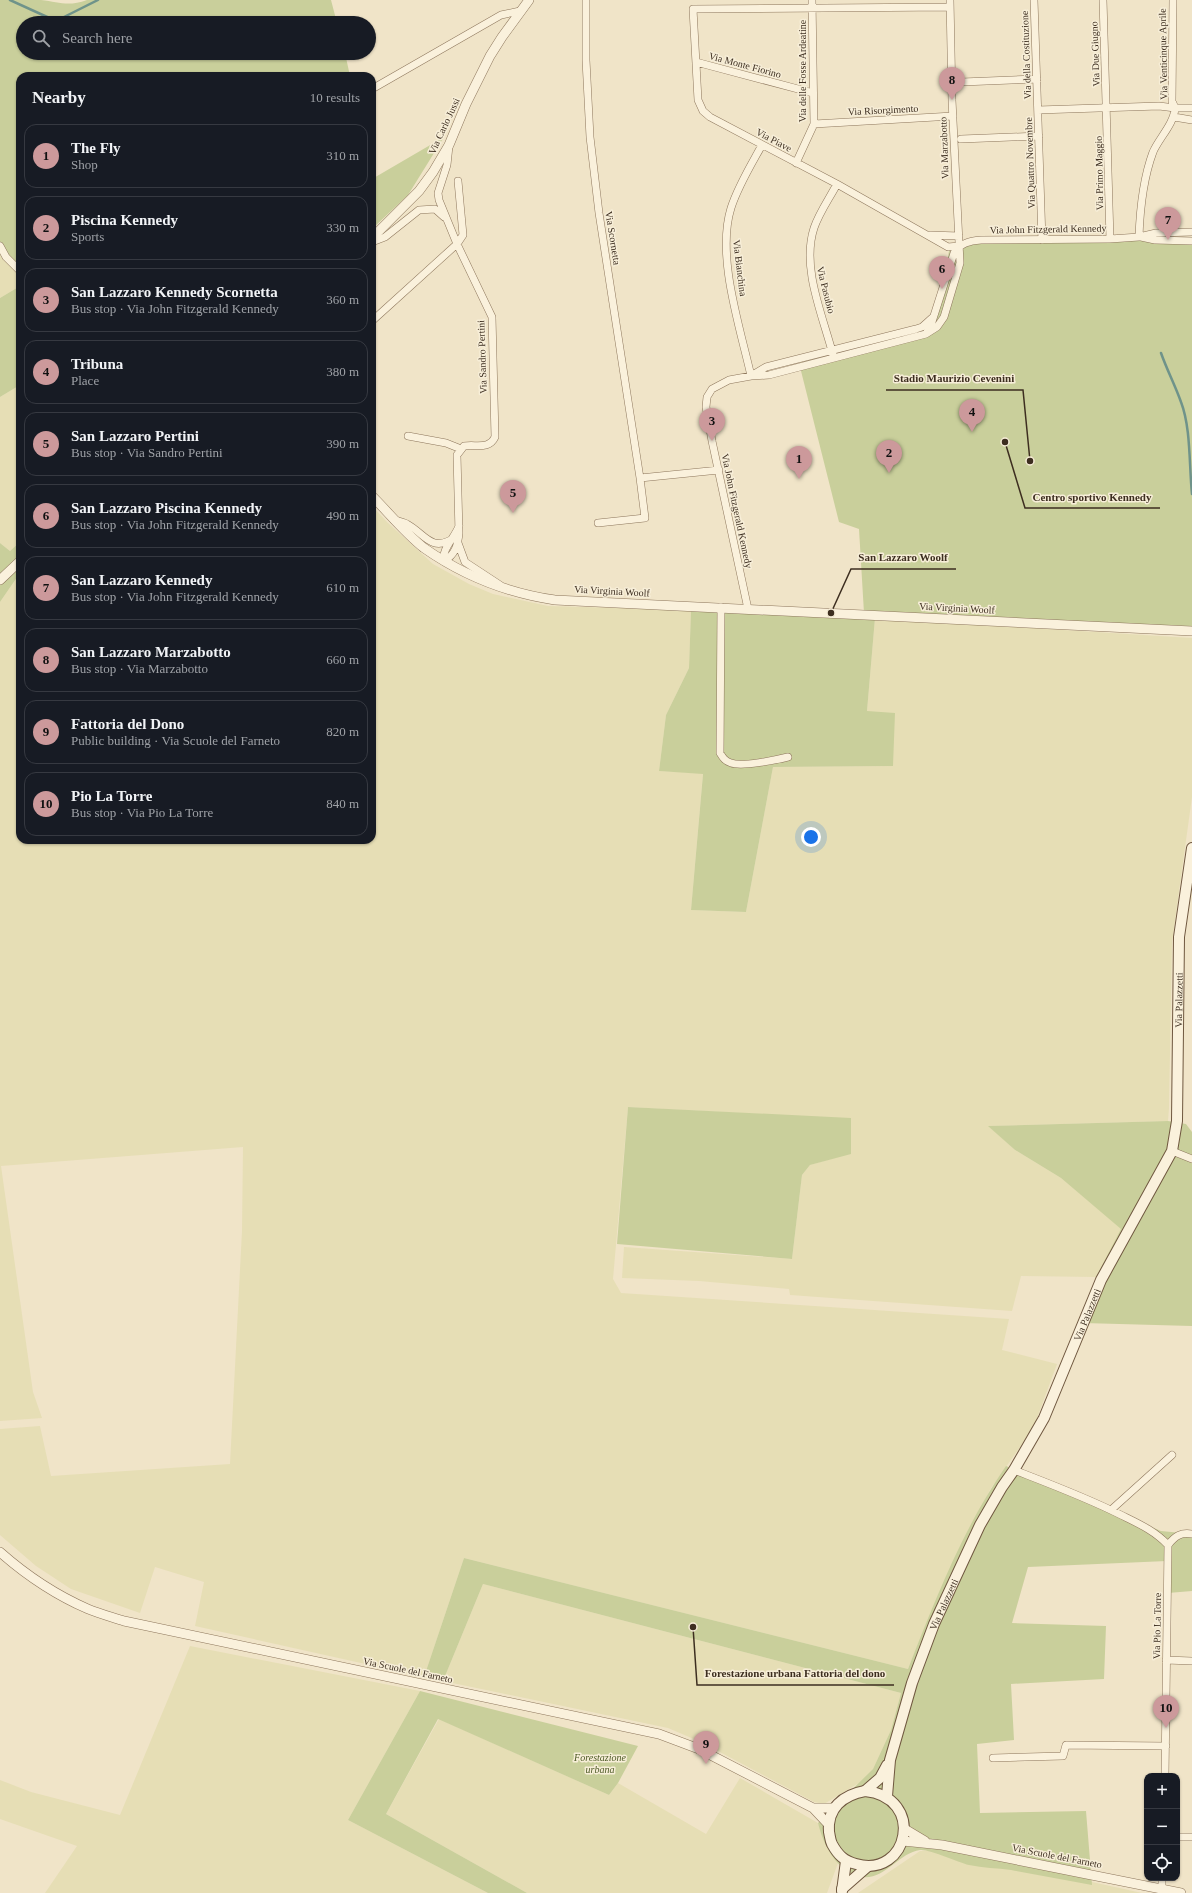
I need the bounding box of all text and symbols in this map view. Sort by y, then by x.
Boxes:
street label: Via Venticinque Aprile [1157,8,1169,100]
street label: Via della Costituzione [1019,10,1033,100]
search box [16,16,376,60]
street label: Via delle Fosse Ardeatine [797,19,808,122]
street label: Via Due Giugno [1088,21,1102,87]
icon: search [30,27,52,49]
text: Search here [62,30,132,46]
street label: Via Monte Fiorino [708,50,782,80]
pin: 8 [939,67,965,100]
text: Nearby [32,88,86,107]
text: 10 results [310,90,360,105]
street label: Via Carlo Jussi [426,96,462,156]
street label: Via Risorgimento [847,103,919,117]
street label: Via Quattro Novembre [1023,116,1037,209]
street label: Via Marzabotto [937,117,951,179]
street label: Via Piave [754,126,794,154]
street label: Via Primo Maggio [1093,136,1105,210]
text: The Fly [71,140,121,156]
text: 1 [43,148,49,163]
text: 310 m [326,148,359,163]
text: Shop [71,157,98,172]
pin: 7 [1155,207,1181,240]
street label: Via Scornetta [603,210,623,266]
text: Piscina Kennedy [71,212,178,228]
text: 2 [43,220,49,235]
text: 330 m [326,220,359,235]
street label: Via John Fitzgerald Kennedy [989,222,1107,236]
text: Sports [71,229,104,244]
street label: Via Bianchina [731,239,749,297]
pin: 6 [929,256,955,289]
street label: Via Pasubio [815,265,837,315]
text: San Lazzaro Kennedy Scornetta [71,284,278,300]
text: 3 [43,292,49,307]
text: 360 m [326,292,359,307]
text: Bus stop · Via John Fitzgerald Kennedy [71,301,279,316]
street label: Via Sandro Pertini [475,320,489,394]
text: Tribuna [71,356,123,372]
text: 4 [43,364,49,379]
text: 380 m [326,364,359,379]
callout: Stadio Maurizio Cevenini [886,367,1023,390]
text: Stadio Maurizio Cevenini [894,372,1014,384]
text: Place [71,373,99,388]
pin: 4 [959,399,985,432]
pin: 3 [699,408,725,441]
text: San Lazzaro Pertini [71,428,199,444]
text: 5 [43,436,49,451]
text: 390 m [326,436,359,451]
pin: 2 [876,440,902,473]
text: Bus stop · Via Sandro Pertini [71,445,223,460]
pin: 1 [786,446,812,479]
street label: Via John Fitzgerald Kennedy [719,453,755,569]
pin: 5 [500,480,526,513]
callout: Centro sportivo Kennedy [1025,485,1160,508]
text: Centro sportivo Kennedy [1033,491,1152,503]
text: San Lazzaro Piscina Kennedy [71,500,262,516]
text: 6 [43,508,49,523]
text: 490 m [326,508,359,523]
text: Bus stop · Via John Fitzgerald Kennedy [71,517,279,532]
callout: San Lazzaro Woolf [851,546,956,569]
text: San Lazzaro Woolf [858,551,948,563]
text: San Lazzaro Kennedy [71,572,212,588]
text: 7 [43,580,49,595]
text: 610 m [326,580,359,595]
street label: Via Virginia Woolf [574,584,651,599]
text: Bus stop · Via John Fitzgerald Kennedy [71,589,279,604]
street label: Via Virginia Woolf [919,601,996,616]
text: San Lazzaro Marzabotto [71,644,231,660]
text: 8 [43,652,49,667]
text: 660 m [326,652,359,667]
text: Bus stop · Via Marzabotto [71,661,208,676]
text: Fattoria del Dono [71,716,184,732]
text: 9 [43,724,49,739]
text: 820 m [326,724,359,739]
text: Public building · Via Scuole del Farneto [71,733,280,748]
text: Pio La Torre [71,788,152,804]
text: 10 [40,796,53,811]
text: 840 m [326,796,359,811]
text: Bus stop · Via Pio La Torre [71,805,213,820]
your location [801,827,821,847]
street label: Via Palazzetti [1173,972,1184,1028]
street label: Via Palazzetti [1071,1287,1102,1342]
street label: Via Palazzetti [927,1577,960,1631]
street label: Via Pio La Torre [1151,1592,1163,1659]
street label: Via Scuole del Farneto [362,1655,454,1685]
callout: Forestazione urbana Fattoria del dono [697,1662,894,1685]
text: Forestazione urbana Fattoria del dono [705,1667,886,1679]
pin: 10 [1153,1695,1179,1728]
pin: 9 [693,1731,719,1764]
park label: Forestazione urbana [573,1752,626,1775]
map controls [1144,1773,1180,1881]
button: + [1144,1773,1180,1809]
button: − [1144,1809,1180,1845]
street label: Via Scuole del Farneto [1011,1842,1103,1870]
button: locate [1144,1845,1180,1881]

